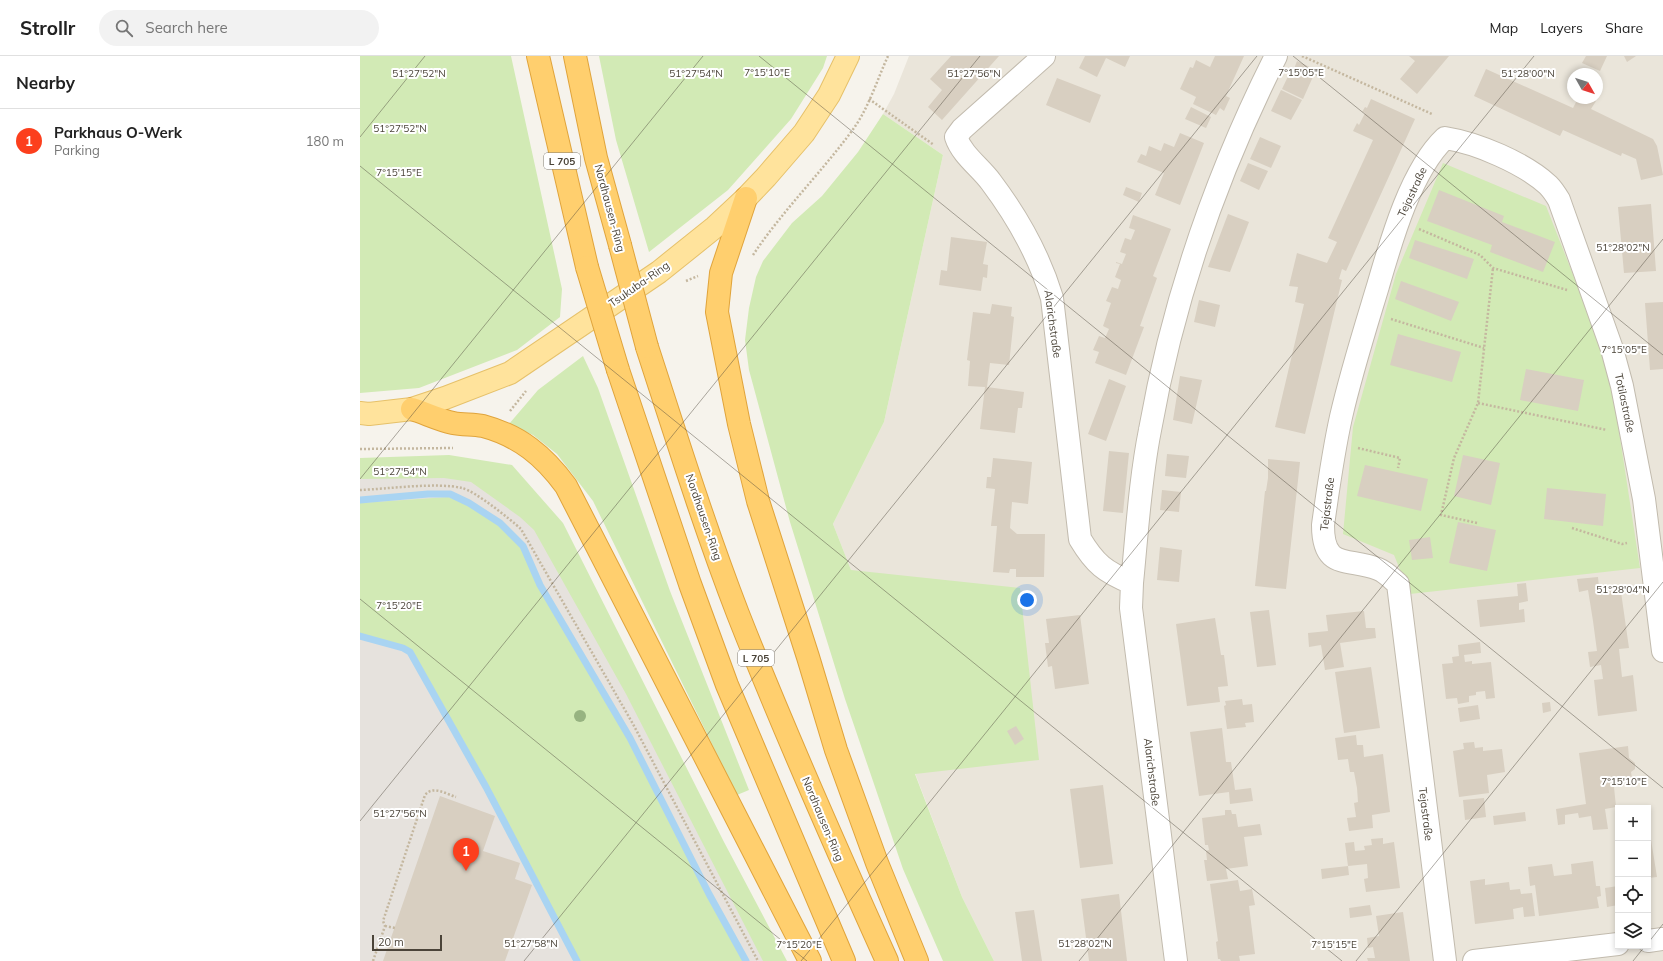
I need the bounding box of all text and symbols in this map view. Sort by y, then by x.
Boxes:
search box [99,10,379,46]
text: Strollr [20,16,75,40]
icon: search [113,17,135,39]
text: Search here [145,18,228,37]
text: Map [1489,19,1518,37]
text: Layers [1540,19,1583,37]
text: Share [1605,19,1643,37]
text: 7°15'10"E [744,66,790,79]
text: 7°15'05"E [1278,66,1324,79]
text: 51°27'52"N [392,67,446,80]
text: 51°27'54"N [669,67,723,80]
text: 51°27'56"N [947,67,1001,80]
text: 51°28'00"N [1501,67,1555,80]
north arrow [1567,68,1603,104]
text: Nearby [16,72,75,93]
text: 51°27'52"N [373,122,427,135]
text: Parkhaus O-Werk [54,123,182,142]
text: 1 [25,133,33,149]
text: 180 m [306,133,344,149]
text: Parking [54,142,100,158]
road number: L 705 [544,153,580,169]
street label: Nordhausen-Ring [592,163,628,253]
street label: Tejastraße [1394,165,1430,219]
text: 7°15'15"E [376,166,422,179]
text: 51°28'02"N [1596,241,1650,254]
street label: Tsukuba-Ring [606,258,672,310]
street label: Alarichstraße [1041,289,1065,359]
text: 7°15'05"E [1601,343,1647,356]
street label: Totilastraße [1612,372,1638,434]
text: 51°27'54"N [373,465,427,478]
street label: Nordhausen-Ring [683,472,725,562]
street label: Tejastraße [1317,476,1337,532]
text: 51°28'04"N [1596,583,1650,596]
your location [1017,590,1037,610]
text: 7°15'20"E [376,599,422,612]
road number: L 705 [738,650,774,666]
street label: Alarichstraße [1141,737,1163,807]
street label: Nordhausen-Ring [799,775,847,863]
text: 7°15'10"E [1601,775,1647,788]
street label: Tejastraße [1416,786,1436,842]
map controls [1615,805,1651,949]
button: + [1615,805,1651,841]
text: 51°27'56"N [373,807,427,820]
pin: 1 [453,838,479,871]
button: − [1615,841,1651,877]
button: locate [1615,877,1651,913]
button: layers [1615,913,1651,949]
scale bar [372,933,442,952]
text: 20 m [378,935,404,949]
text: 51°27'58"N [504,937,558,950]
text: 51°28'02"N [1058,937,1112,950]
text: 7°15'20"E [776,938,822,951]
text: 7°15'15"E [1311,938,1357,951]

